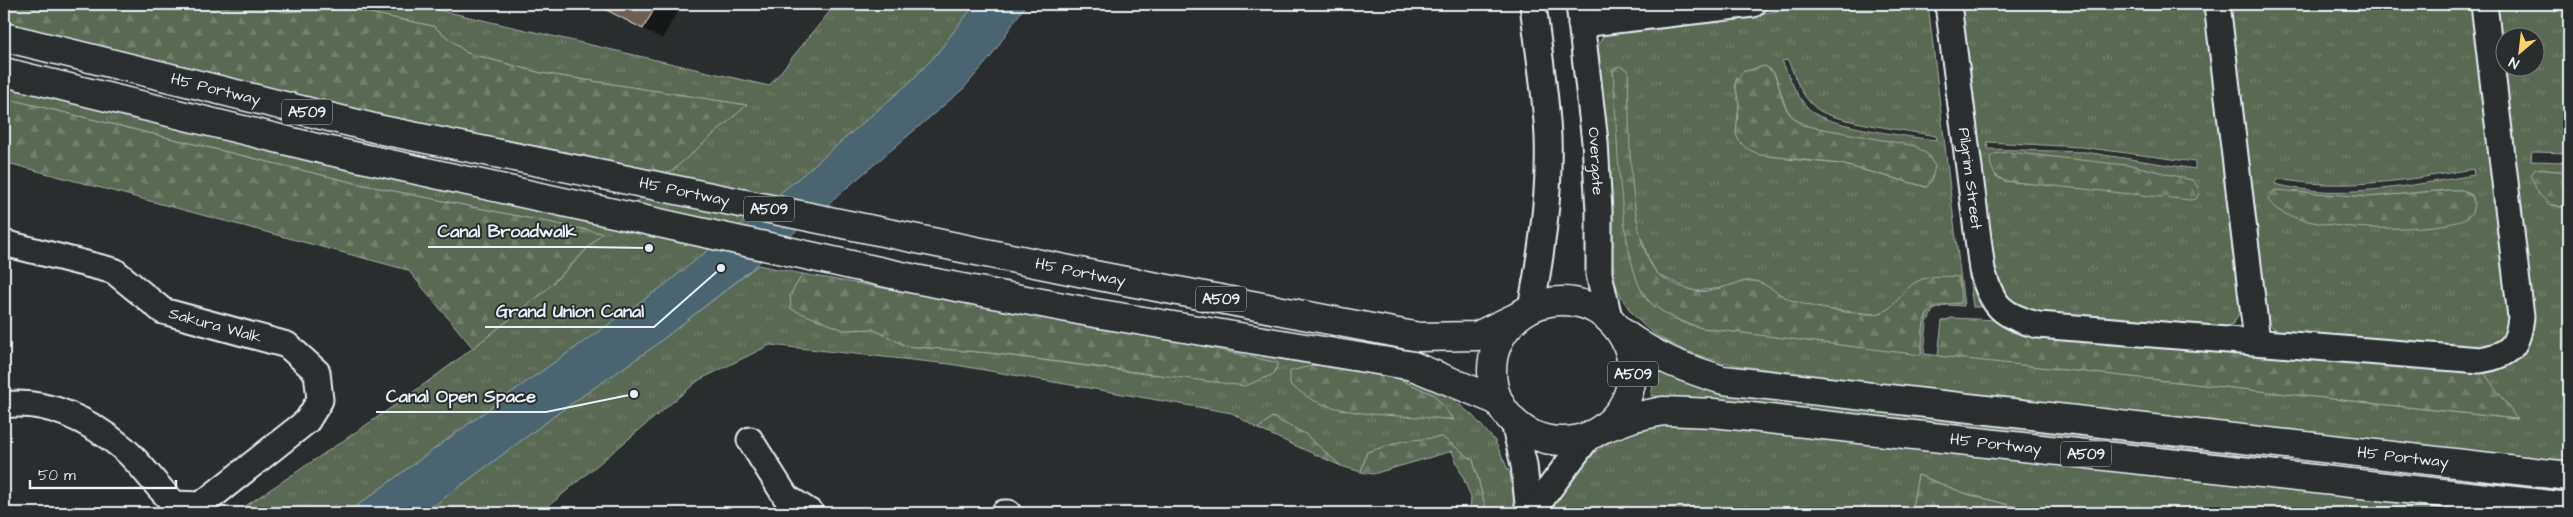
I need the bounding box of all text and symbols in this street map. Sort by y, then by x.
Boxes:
north arrow [2496,28,2546,78]
text: N [2506,52,2523,73]
street label: H5 Portway [168,67,263,112]
road number: A509 [282,100,332,124]
street label: Overgate [1582,126,1609,196]
street label: Pilgrim Street [1953,126,1988,232]
street label: H5 Portway [637,172,732,213]
road number: A509 [744,196,794,222]
callout: Canal Broadwalk [428,214,586,247]
text: Canal Broadwalk [438,219,577,244]
street label: H5 Portway [1033,252,1128,293]
road number: A509 [1196,286,1246,312]
callout: Grand Union Canal [485,294,654,327]
text: Grand Union Canal [496,299,644,324]
street label: Sakura Walk [166,302,264,349]
road number: A509 [1608,362,1658,386]
callout: Canal Open Space [376,379,546,412]
text: Canal Open Space [386,384,536,409]
street label: H5 Portway [1949,428,2043,461]
street label: H5 Portway [2356,441,2450,474]
road number: A509 [2061,442,2111,466]
scale bar [30,457,176,489]
text: 50 m [38,465,76,486]

